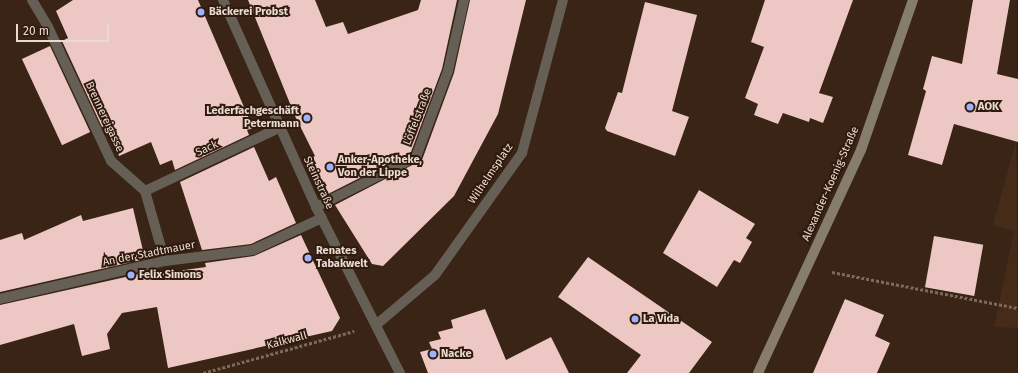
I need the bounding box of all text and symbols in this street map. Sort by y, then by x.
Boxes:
place label: Bäckerei Probst [209,5,288,19]
marker: Bäckerei Probst [196,7,206,17]
scale bar [18,16,111,42]
text: 20 m [23,24,49,38]
street label: Brennereigasse [82,80,126,154]
street label: Löffelstraße [401,87,435,147]
place label: AOK [978,100,999,114]
marker: AOK [965,102,975,112]
place label: Lederfachgeschäft Petermann [206,105,299,131]
marker: Lederfachgeschäft Petermann [302,113,312,123]
street label: Alexander-Koenig-Straße [800,125,862,243]
street label: Sack [194,138,220,160]
street label: Wilhelmsplatz [466,141,516,207]
street label: Steinstraße [300,154,336,212]
place label: Anker-Apotheke, Von der Lippe [338,154,422,180]
marker: Anker-Apotheke, Von der Lippe [325,162,335,172]
street label: An der Stadtmauer [102,239,196,269]
place label: Renates Tabakwelt [316,245,368,271]
marker: Renates Tabakwelt [303,253,313,263]
place label: Felix Simons [139,268,201,282]
marker: Felix Simons [126,270,136,280]
place label: La Vida [643,312,679,326]
marker: La Vida [630,314,640,324]
street label: Kalkwall [265,329,309,353]
place label: Nacke [441,347,472,361]
marker: Nacke [428,349,438,359]

